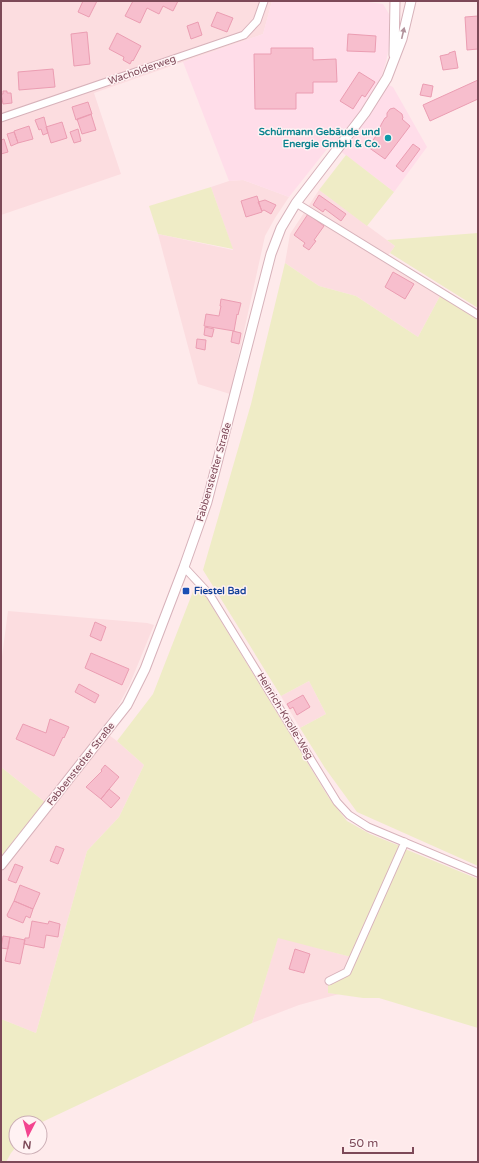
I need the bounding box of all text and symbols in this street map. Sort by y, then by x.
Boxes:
one-way arrow [401,27,407,39]
street label: Wacholderweg [107,53,177,87]
place label: Schürmann Gebäude und Energie GmbH & Co. [259,126,380,150]
marker: Schürmann Gebäude und Energie GmbH & Co. [383,133,393,143]
street label: Fabbenstedter Straße [194,421,234,523]
place label: Fiestel Bad [194,585,246,597]
marker: Fiestel Bad [181,586,191,596]
street label: Heinrich-Knolle-Weg [254,671,316,761]
street label: Fabbenstedter Straße [45,720,118,808]
north arrow [8,1115,48,1155]
scale bar [343,1129,413,1155]
text: 50 m [349,1136,378,1150]
text: N [22,1138,32,1151]

